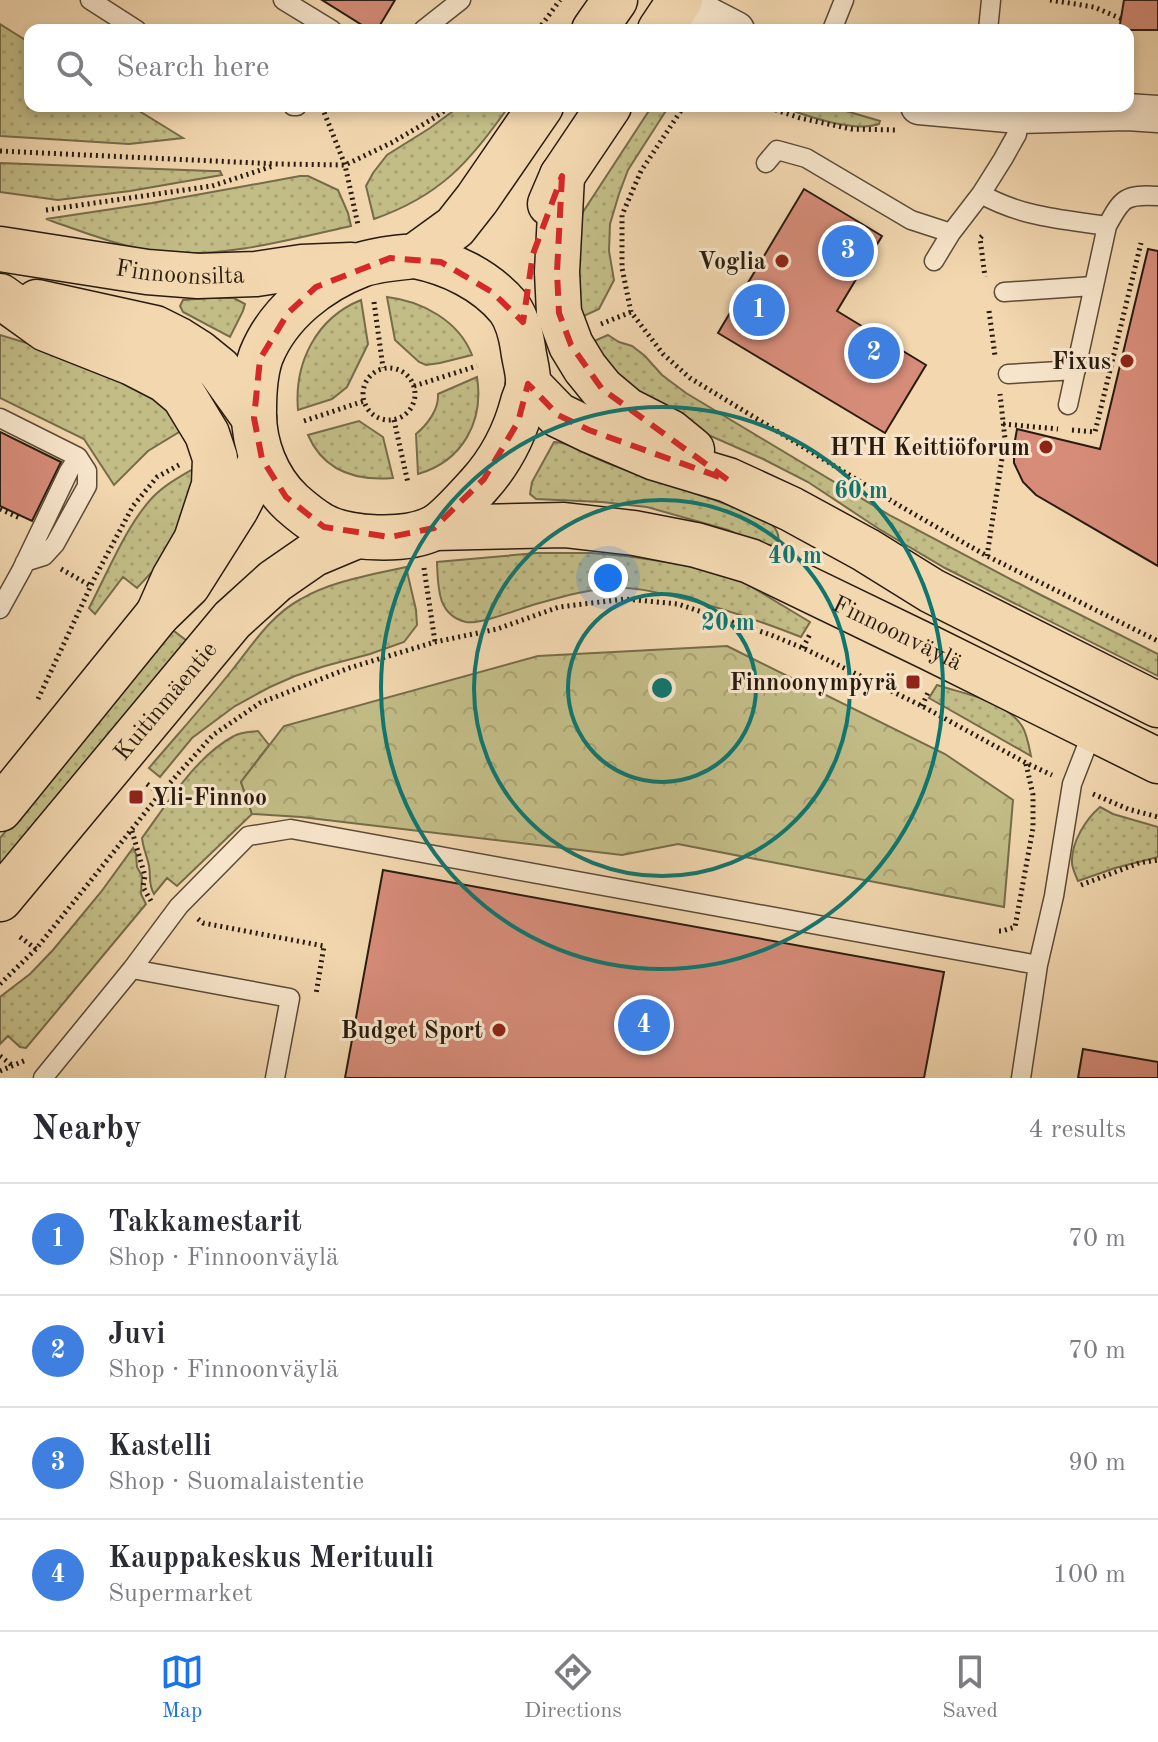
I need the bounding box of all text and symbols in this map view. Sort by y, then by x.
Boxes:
search box [24,24,1134,112]
icon: search [52,46,96,90]
text: Search here [116,53,270,83]
pin: 3 [822,221,874,281]
place label: Voglia [698,251,766,275]
marker: Voglia [773,252,791,270]
street label: Finnoonsilta [114,257,245,290]
pin: 1 [733,280,785,340]
pin: 2 [848,323,900,383]
place label: Fixus [1052,351,1111,375]
marker: Fixus [1118,352,1136,370]
place label: HTH Keittiöforum [830,437,1030,461]
marker: HTH Keittiöforum [1037,438,1055,456]
text: 60 m [834,480,888,504]
text: 40 m [768,545,822,569]
your location [588,558,628,598]
street label: Finnoonväylä [828,593,965,676]
text: 20 m [701,612,755,636]
street label: Kuitinmäentie [111,638,222,766]
place label: Finnoonympyrä [730,672,897,696]
marker: Finnoonympyrä [904,673,922,691]
centre of rings [648,674,676,702]
place label: Yli-Finnoo [152,787,267,811]
marker: Yli-Finnoo [127,788,145,806]
pin: 4 [618,995,670,1055]
place label: Budget Sport [341,1020,483,1044]
marker: Budget Sport [490,1021,508,1039]
text: Nearby [32,1113,142,1147]
text: 4 results [1028,1117,1126,1143]
text: Takkamestarit [108,1208,302,1238]
text: 1 [50,1226,66,1252]
text: 70 m [1068,1226,1126,1252]
text: Shop · Finnoonväylä [108,1245,339,1271]
text: Juvi [108,1320,165,1350]
text: 2 [50,1338,66,1364]
text: 70 m [1068,1338,1126,1364]
text: Shop · Finnoonväylä [108,1357,339,1383]
text: Kastelli [108,1432,212,1462]
text: 3 [50,1450,66,1476]
text: 90 m [1068,1450,1126,1476]
text: Shop · Suomalaistentie [108,1469,364,1495]
text: Kauppakeskus Merituuli [108,1544,434,1574]
text: 4 [50,1562,66,1588]
text: 100 m [1053,1562,1126,1588]
text: Supermarket [108,1581,253,1607]
tab: Map [160,1650,204,1725]
tab: Directions [524,1650,622,1725]
tab: Saved [942,1650,998,1725]

